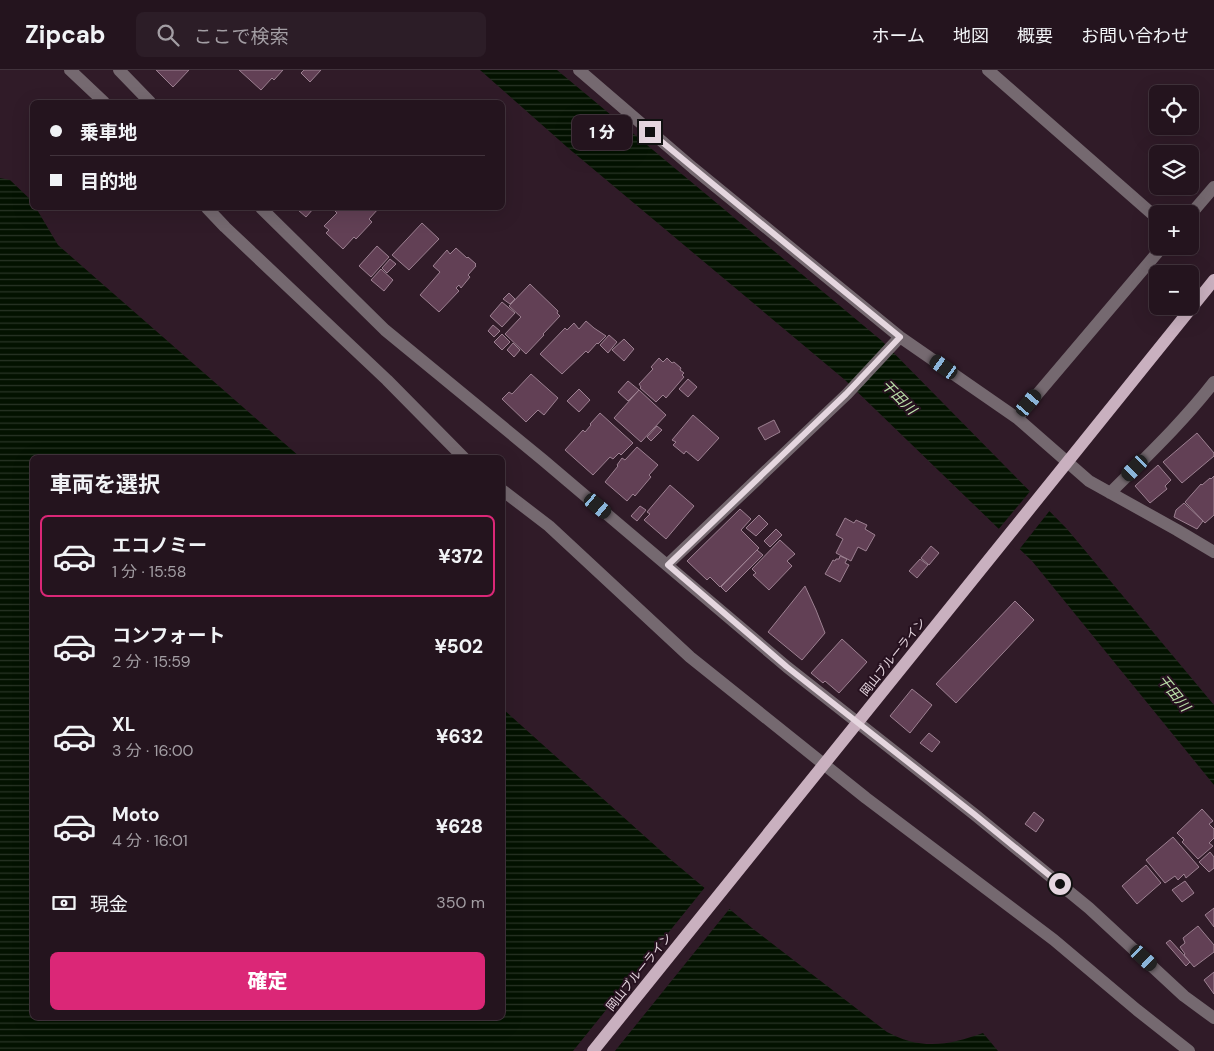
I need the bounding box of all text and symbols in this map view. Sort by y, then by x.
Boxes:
search box [136,12,486,57]
text: Zipcab [25,19,106,50]
icon: search [154,21,182,49]
text: ここで検索 [194,24,289,49]
text: ホーム [872,24,925,48]
text: 地図 [953,24,989,48]
text: 概要 [1017,24,1053,48]
text: お問い合わせ [1081,24,1189,48]
map controls [1149,85,1199,315]
button: locate [1149,85,1199,135]
callout: 1 分 [572,114,632,150]
text: 乗車地 [80,120,137,145]
route end [639,121,661,143]
text: 1 分 [589,122,615,143]
button: layers [1149,145,1199,195]
text: 目的地 [80,169,137,194]
button: + [1149,205,1199,255]
button: − [1149,265,1199,315]
car [927,352,960,382]
water label: 干田川 [878,376,922,420]
car [1013,387,1044,419]
car [1119,452,1150,484]
text: 車両を選択 [50,470,160,499]
car [581,491,614,521]
text: エコノミー [112,533,207,558]
icon: car [52,534,97,579]
text: ¥372 [438,544,483,569]
text: 1 分 · 15:58 [112,561,186,582]
street label: 岡山ブルーライン [857,615,929,699]
text: コンフォート [112,623,225,648]
icon: car [52,624,97,669]
text: ¥502 [434,634,483,659]
text: 2 分 · 15:59 [112,651,190,672]
water label: 干田川 [1154,671,1195,717]
text: XL [112,712,135,737]
icon: car [52,714,97,759]
text: ¥632 [436,724,483,749]
text: 3 分 · 16:00 [112,740,194,761]
text: Moto [112,802,160,827]
icon: car [52,804,97,849]
text: ¥628 [436,814,483,839]
text: 4 分 · 16:01 [112,830,188,851]
route start [1049,873,1071,895]
icon: cash [50,889,78,917]
text: 現金 [90,892,128,917]
text: 350 m [436,892,485,913]
street label: 岡山ブルーライン [603,930,675,1014]
car [1127,942,1160,974]
button: 確定 [50,952,485,1010]

